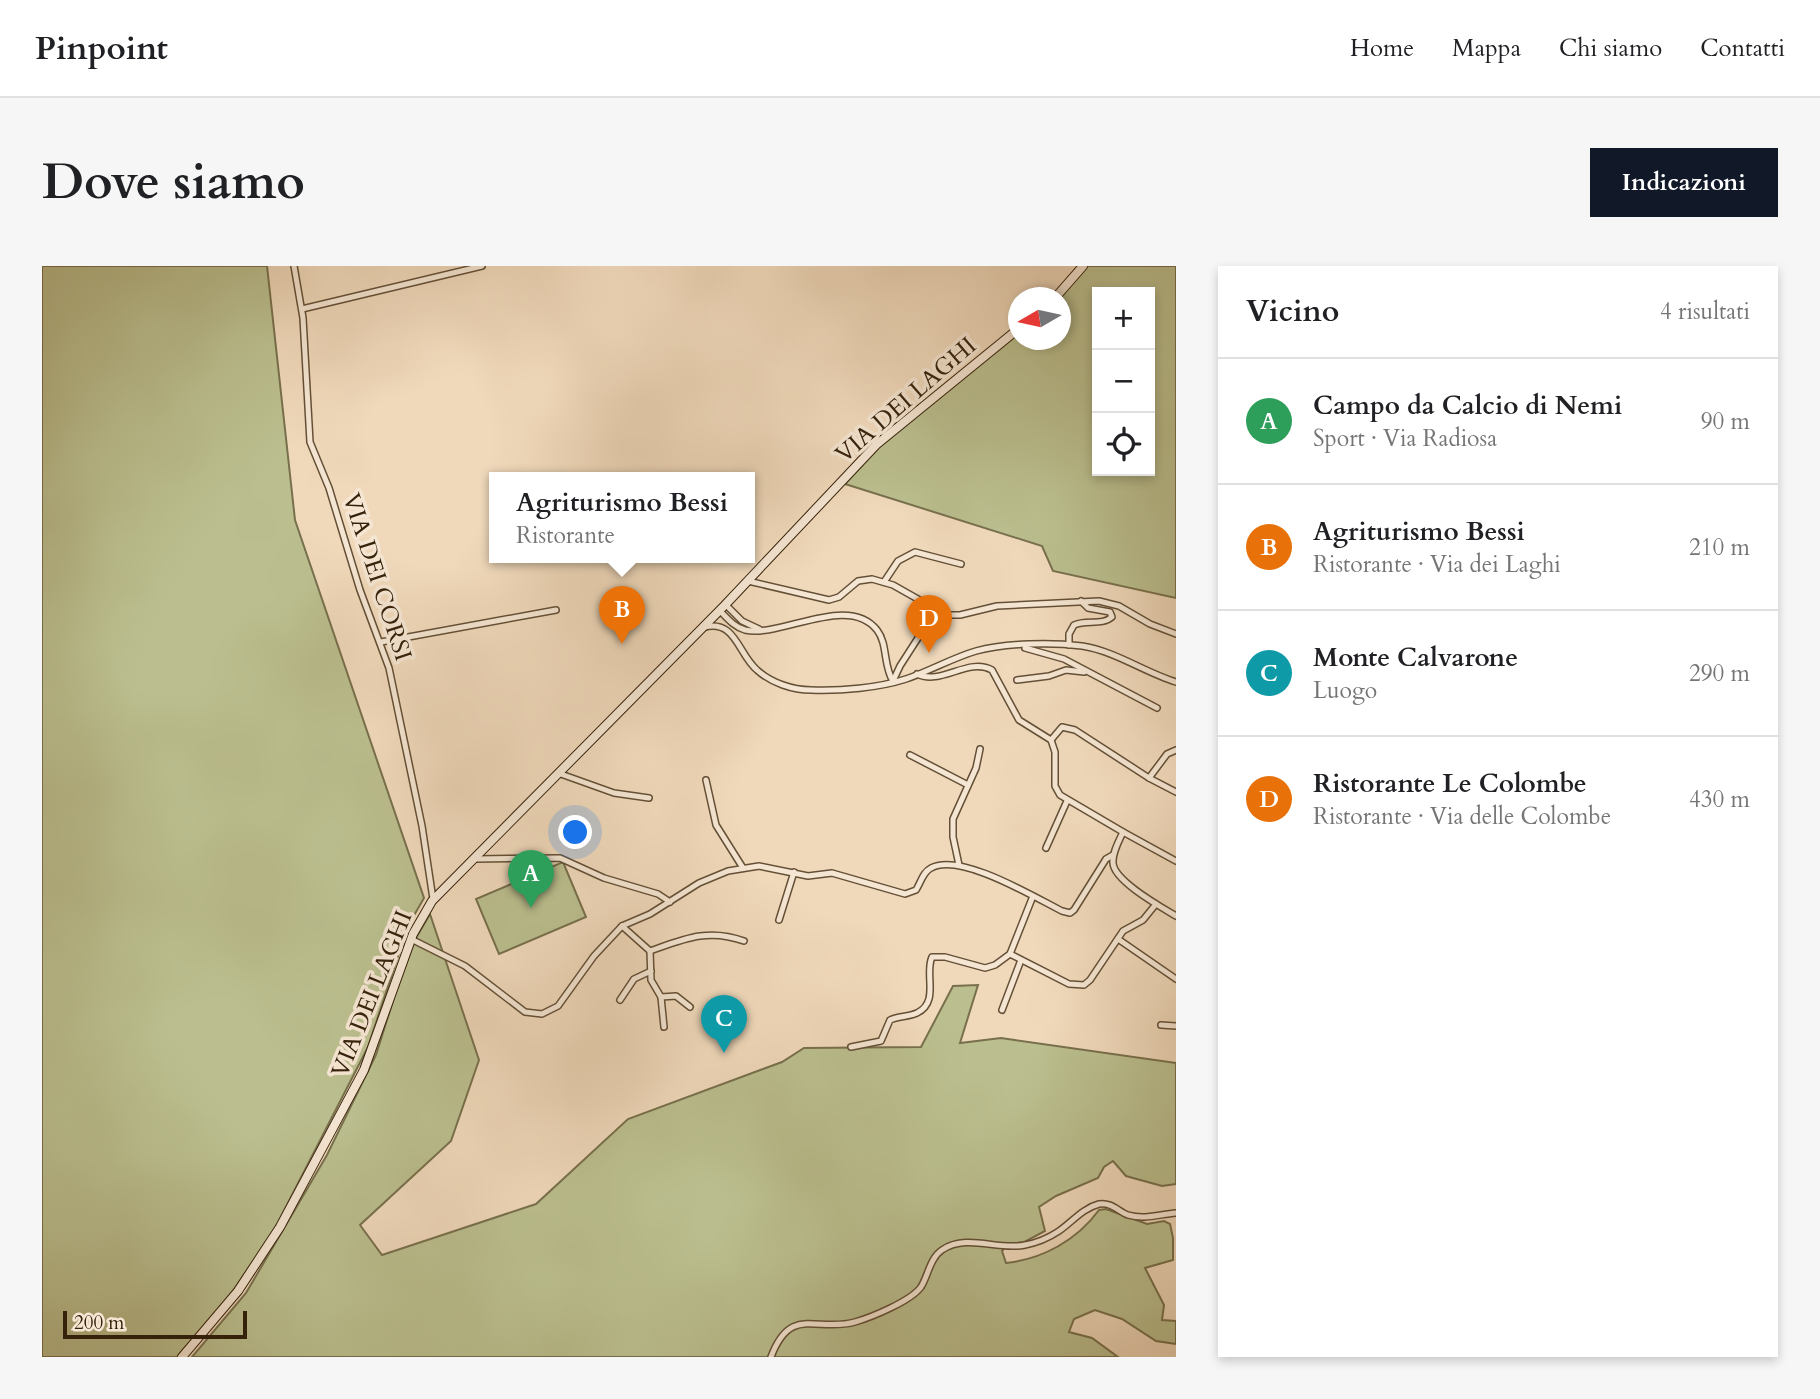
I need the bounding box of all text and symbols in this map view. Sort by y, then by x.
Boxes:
text: Pinpoint [35,26,168,71]
text: Home [1350,32,1414,65]
text: Mappa [1452,32,1521,65]
text: Chi siamo [1559,32,1662,65]
text: Contatti [1700,32,1785,65]
button: Indicazioni [1590,148,1778,217]
text: Dove siamo [42,149,305,216]
north arrow [1008,287,1071,350]
map controls [1092,287,1155,476]
button: + [1092,287,1155,350]
text: Vicino [1246,291,1339,332]
text: 4 risultati [1660,296,1750,327]
street label: VIA DEI LAGHI [828,329,984,471]
button: − [1092,350,1155,413]
text: Campo da Calcio di Nemi [1313,388,1622,423]
text: A [1260,406,1278,437]
text: 90 m [1701,406,1750,437]
button: locate [1092,413,1155,476]
text: Sport · Via Radiosa [1313,423,1497,454]
popup [489,472,755,563]
text: Agriturismo Bessi [516,485,728,520]
street label: VIA DEI CORSI [334,489,420,665]
text: Agriturismo Bessi [1313,514,1525,549]
text: Ristorante [516,520,615,551]
text: B [1261,532,1277,563]
text: 210 m [1689,532,1750,563]
text: Ristorante · Via dei Laghi [1313,549,1561,580]
pin: B [599,586,645,644]
pin: D [906,595,952,653]
text: Monte Calvarone [1313,640,1518,675]
text: C [1260,658,1278,689]
text: 290 m [1689,658,1750,689]
text: Luogo [1313,675,1377,706]
text: Ristorante Le Colombe [1313,766,1587,801]
text: D [1259,784,1279,815]
text: 430 m [1689,784,1750,815]
text: Ristorante · Via delle Colombe [1313,801,1611,832]
your location [558,815,592,849]
pin: A [508,850,554,908]
street label: VIA DEI LAGHI [324,906,420,1082]
pin: C [701,995,747,1053]
scale bar [63,1308,247,1340]
text: 200 m [74,1310,124,1336]

